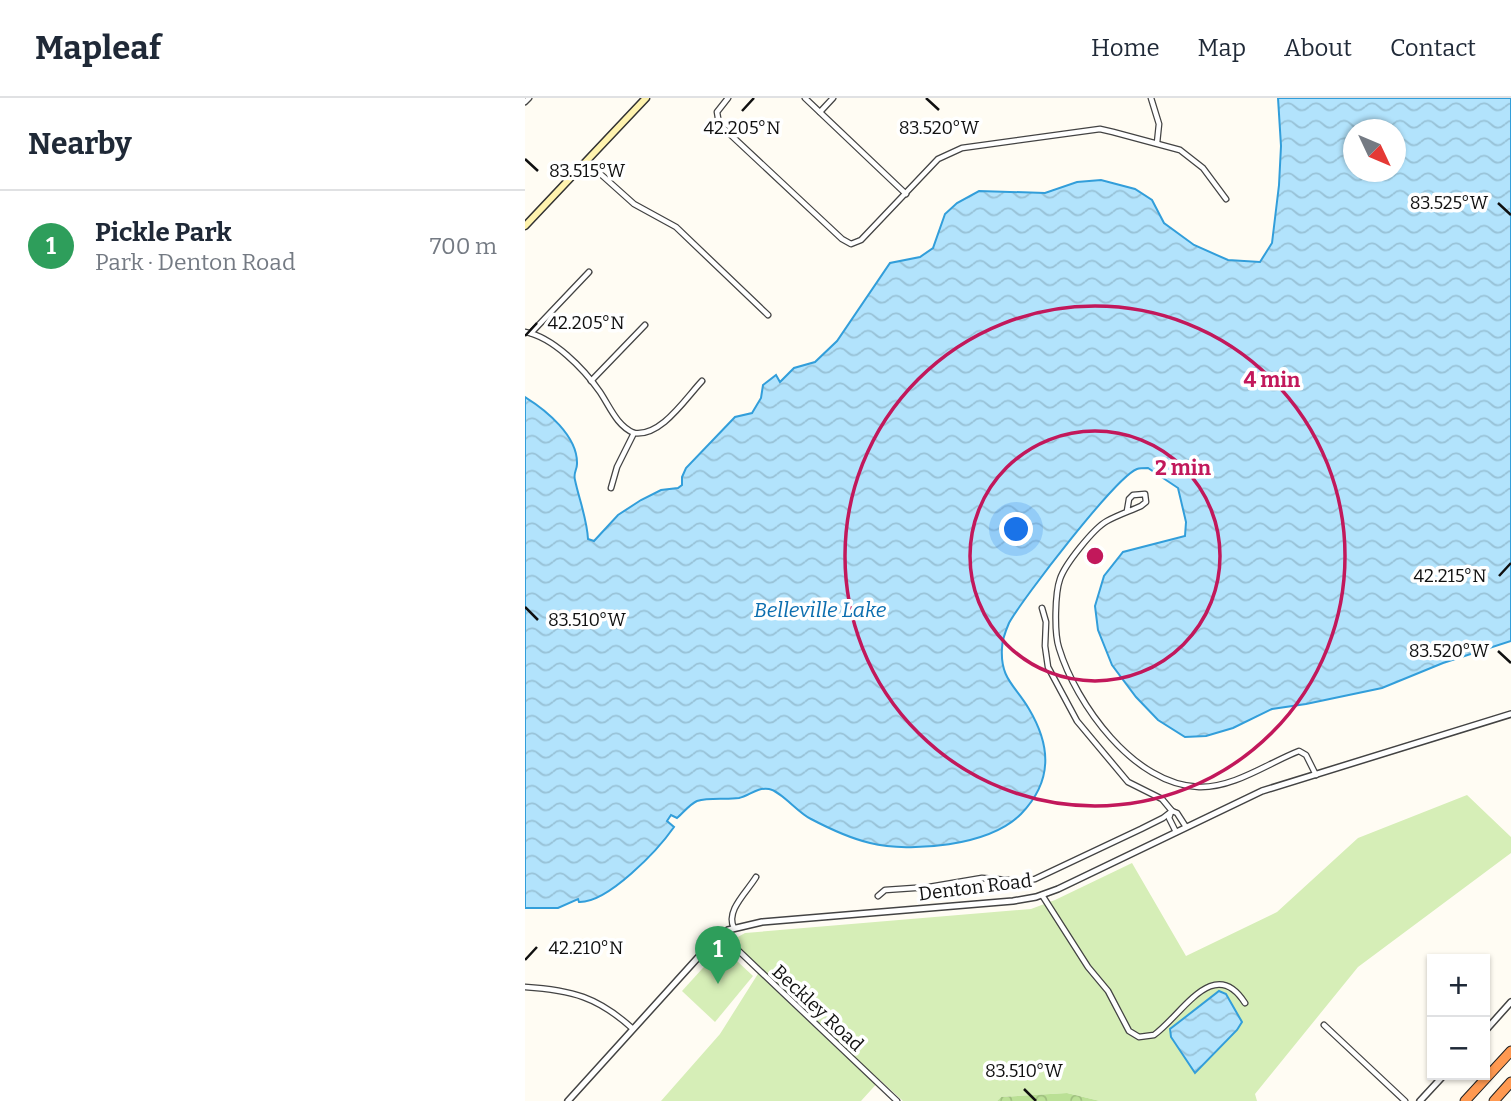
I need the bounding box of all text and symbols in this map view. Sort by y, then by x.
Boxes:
text: Mapleaf [35,28,161,68]
text: Home [1091,34,1160,62]
text: Map [1198,34,1246,62]
text: About [1284,34,1352,62]
text: Contact [1390,34,1476,62]
text: 42.205°N [703,117,781,139]
text: 83.520°W [899,117,980,139]
north arrow [1343,119,1406,182]
text: Nearby [28,126,132,162]
text: 83.515°W [549,160,626,182]
text: 83.525°W [1410,192,1489,214]
text: Pickle Park [95,217,232,248]
text: 1 [46,232,56,260]
text: 700 m [430,232,497,260]
text: Park · Denton Road [95,248,296,276]
text: 42.205°N [547,312,625,334]
text: 4 min [1244,367,1301,393]
text: 2 min [1155,455,1211,481]
your location [999,512,1033,546]
centre of rings [1083,544,1107,568]
text: 42.215°N [1414,565,1486,587]
water label: Belleville Lake [754,597,887,623]
text: 83.510°W [548,609,627,631]
text: 83.520°W [1409,640,1490,662]
street label: Denton Road [917,869,1033,905]
pin: 1 [695,926,741,984]
text: 42.210°N [549,937,623,959]
map controls [1427,954,1490,1080]
button: + [1427,954,1490,1017]
street label: Beckley Road [768,960,868,1056]
button: − [1427,1017,1490,1080]
text: 83.510°W [985,1060,1064,1082]

